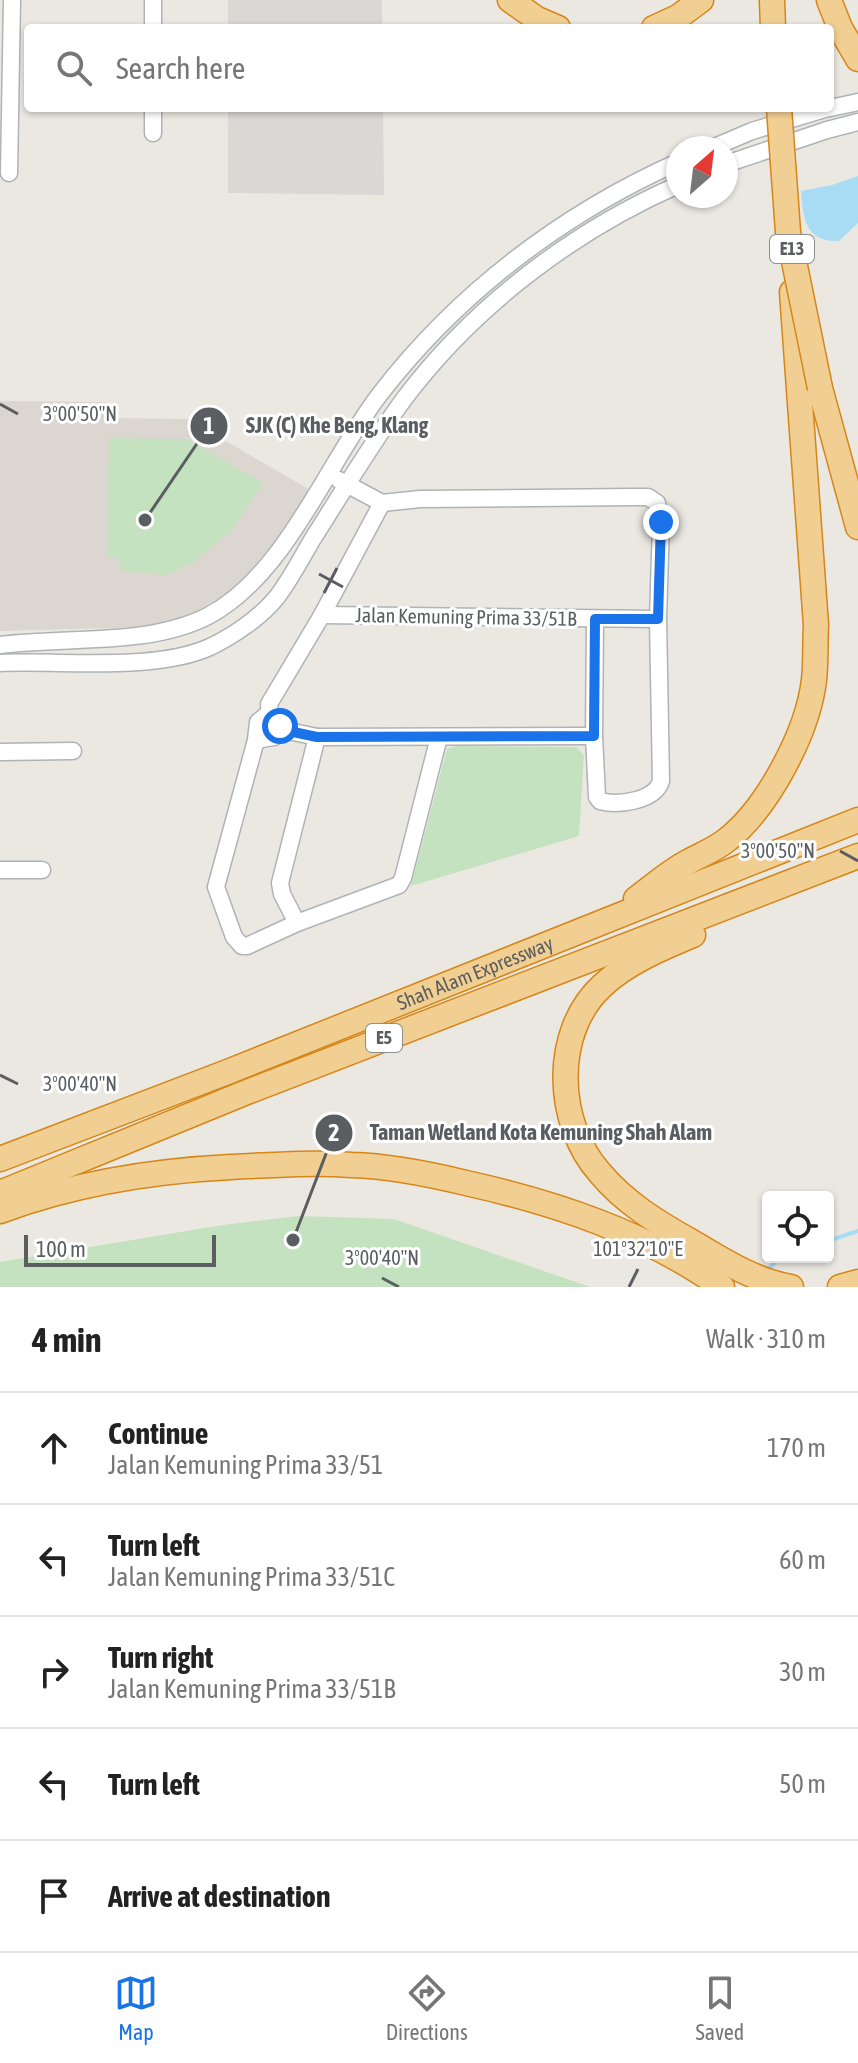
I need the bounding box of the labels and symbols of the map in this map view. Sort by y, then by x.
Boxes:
north arrow [666,136,738,208]
road number: E13 [770,235,814,263]
text: 3°00'50"N [43,402,117,425]
callout: SJK (C) Khe Beng, Klang [189,403,444,449]
text: 1 [203,412,215,439]
text: SJK (C) Khe Beng, Klang [246,412,429,438]
route end [643,504,679,540]
street label: Jalan Kemuning Prima 33/51B [355,603,577,630]
route start [262,708,298,744]
text: 3°00'50"N [741,839,815,862]
street label: Shah Alam Expressway [393,931,556,1014]
road number: E5 [366,1024,402,1052]
text: 3°00'40"N [43,1072,117,1095]
callout: Taman Wetland Kota Kemuning Shah Alam [314,1110,728,1156]
text: 2 [328,1119,340,1146]
text: Taman Wetland Kota Kemuning Shah Alam [370,1119,712,1145]
scale bar [24,1231,216,1267]
text: 101°32'10"E [593,1237,683,1260]
text: 3°00'40"N [345,1246,419,1269]

